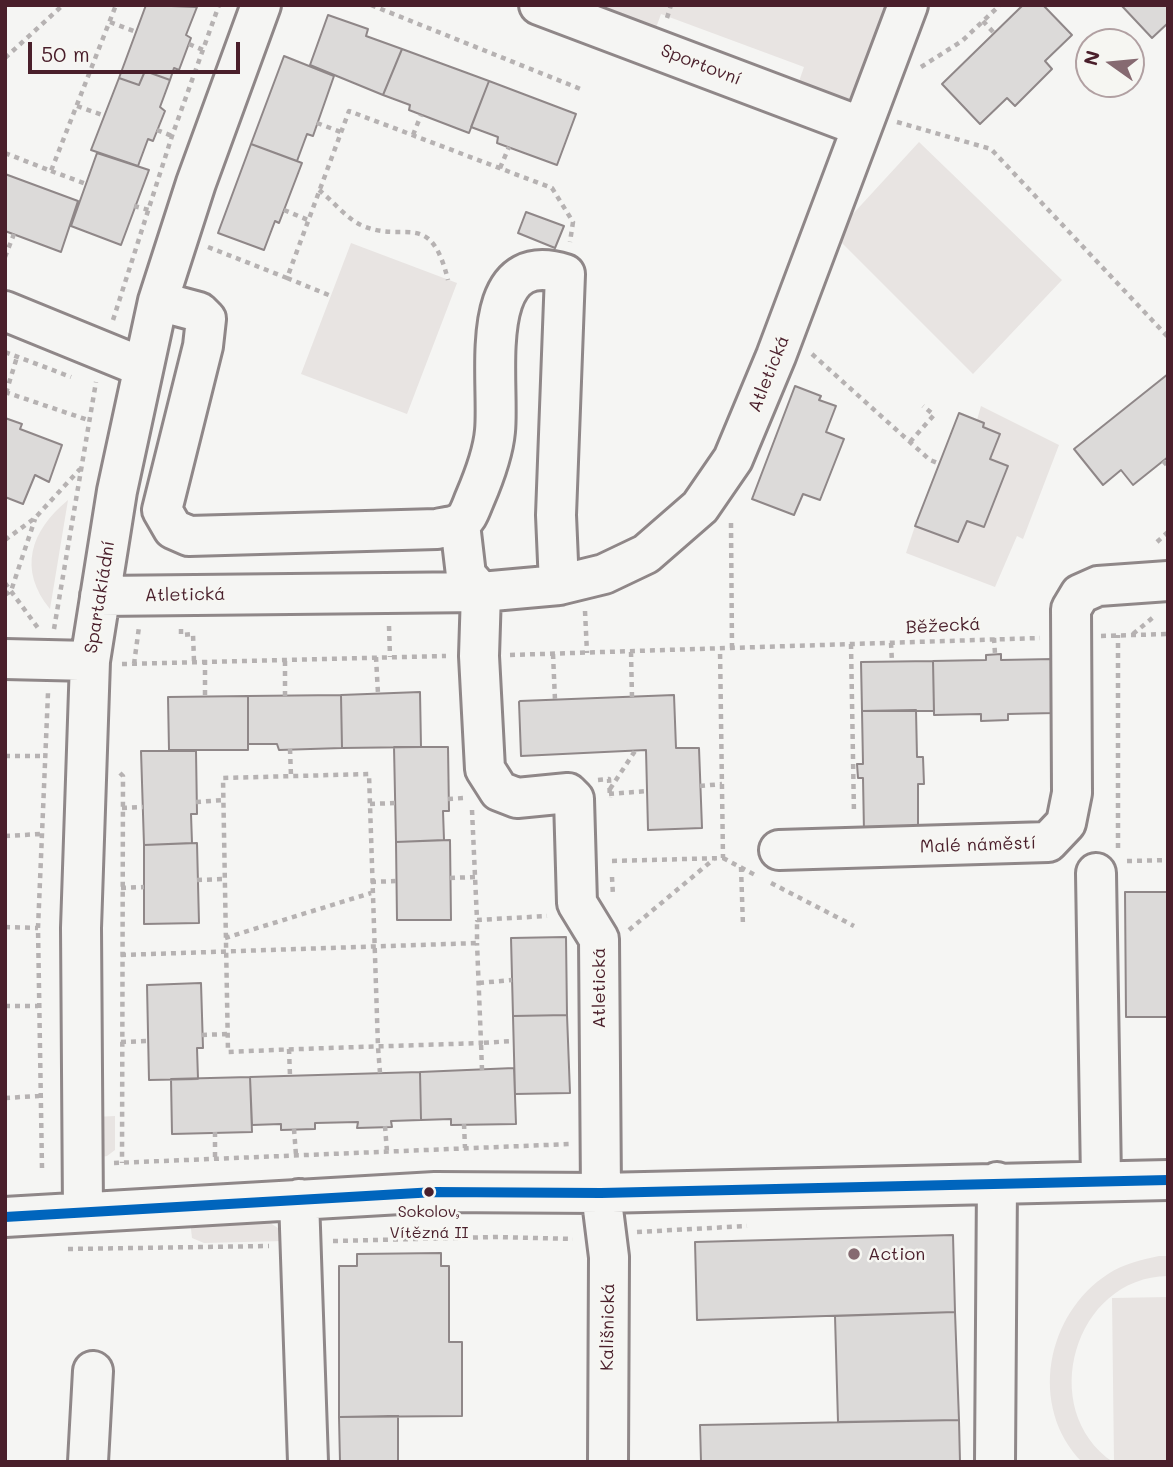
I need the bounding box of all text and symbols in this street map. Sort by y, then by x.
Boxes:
scale bar [32,28,243,72]
north arrow [1075,28,1145,98]
text: 50 m [41,40,90,67]
street label: Sportovní [658,40,744,90]
text: N [1077,48,1105,68]
street label: Atletická [744,332,794,416]
street label: Spartakiádní [80,539,120,655]
street label: Atletická [144,583,226,607]
street label: Běžecká [905,613,981,639]
street label: Malé náměstí [919,832,1037,858]
street label: Atletická [588,948,610,1028]
marker: Sokolov, Vítězná II [422,1185,436,1199]
place label: Sokolov, Vítězná II [389,1202,469,1240]
place label: Action [868,1243,925,1265]
marker: Action [846,1246,862,1262]
street label: Kališnická [596,1283,620,1371]

